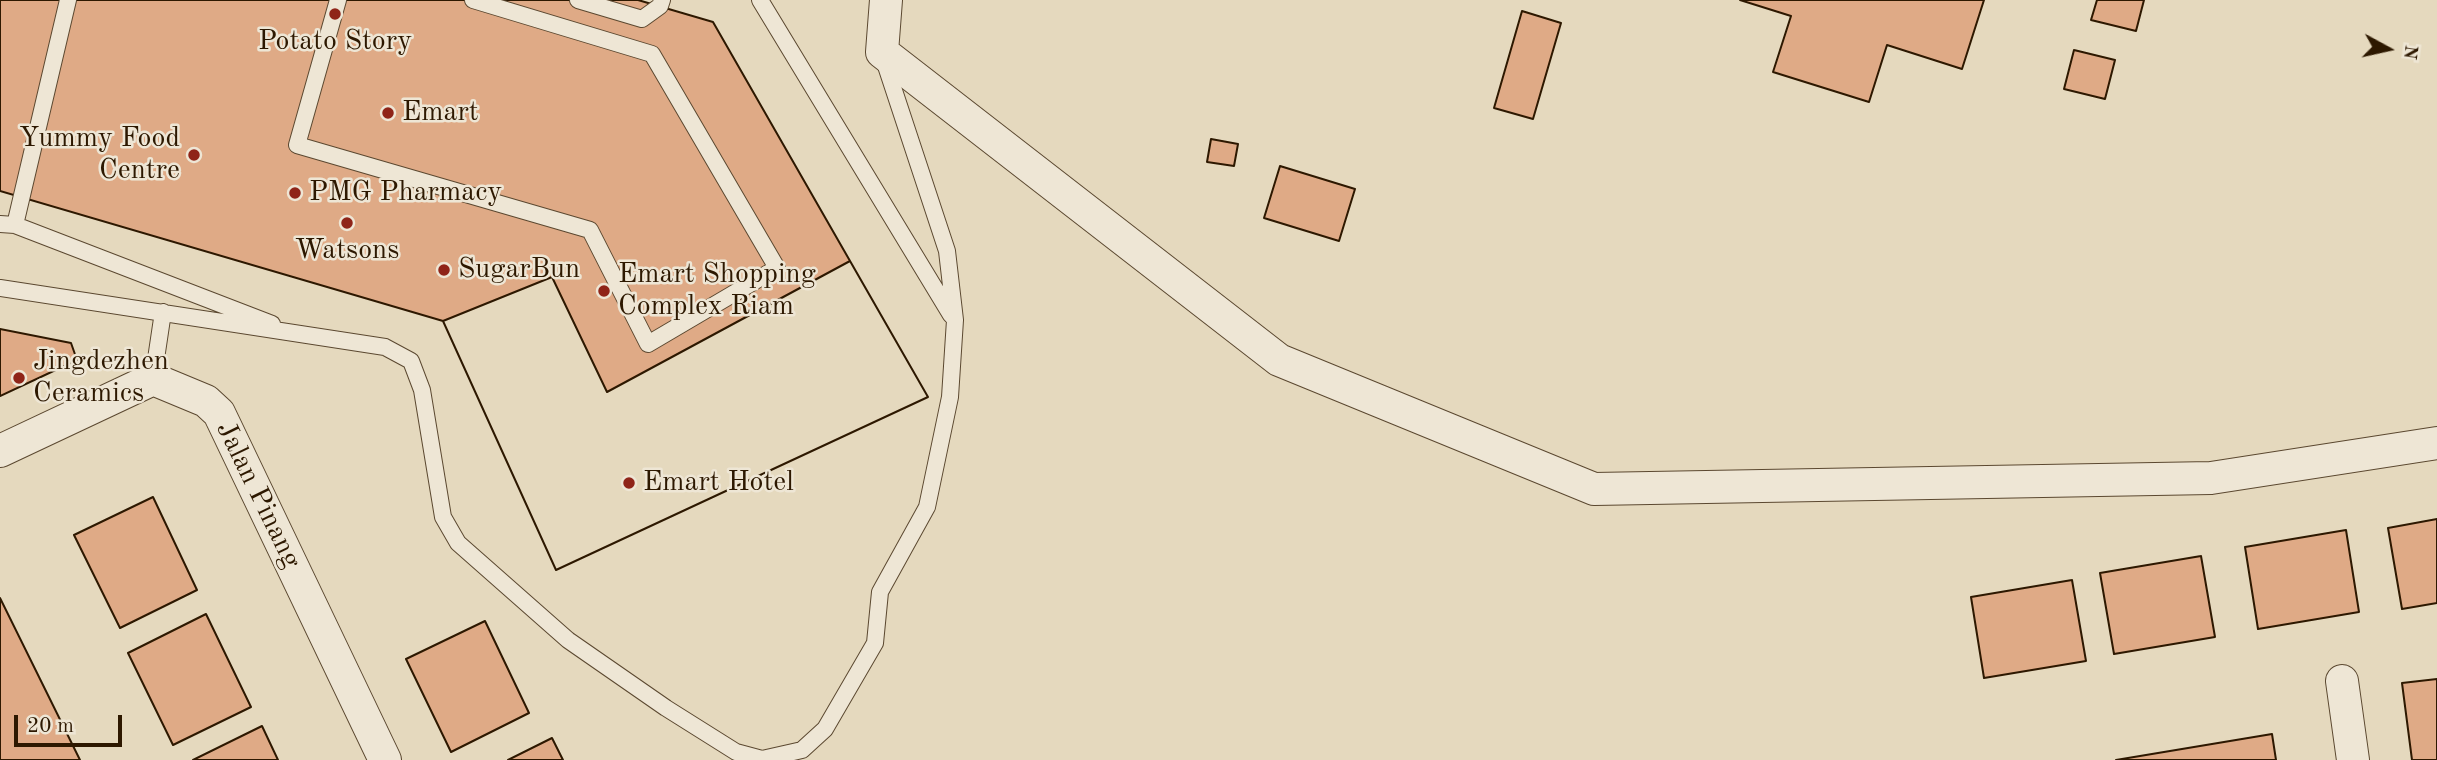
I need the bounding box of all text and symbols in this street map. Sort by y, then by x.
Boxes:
marker: Potato Story [327,6,343,22]
north arrow [2353,14,2423,84]
place label: Potato Story [258,25,412,59]
text: N [2399,43,2420,61]
place label: Emart [402,96,479,130]
marker: Emart [380,105,396,121]
place label: Yummy Food Centre [19,122,180,188]
marker: Yummy Food Centre [186,147,202,163]
place label: PMG Pharmacy [309,176,502,210]
marker: PMG Pharmacy [287,185,303,201]
marker: Watsons [339,215,355,231]
place label: Watsons [295,234,399,268]
place label: SugarBun [458,253,580,287]
place label: Emart Shopping Complex Riam [618,258,816,324]
marker: SugarBun [436,262,452,278]
marker: Emart Shopping Complex Riam [596,283,612,299]
place label: Jingdezhen Ceramics [33,345,169,411]
marker: Jingdezhen Ceramics [11,370,27,386]
street label: Jalan Pinang [208,416,308,574]
place label: Emart Hotel [643,466,794,500]
marker: Emart Hotel [621,475,637,491]
scale bar [18,700,126,744]
text: 20 m [27,716,74,737]

